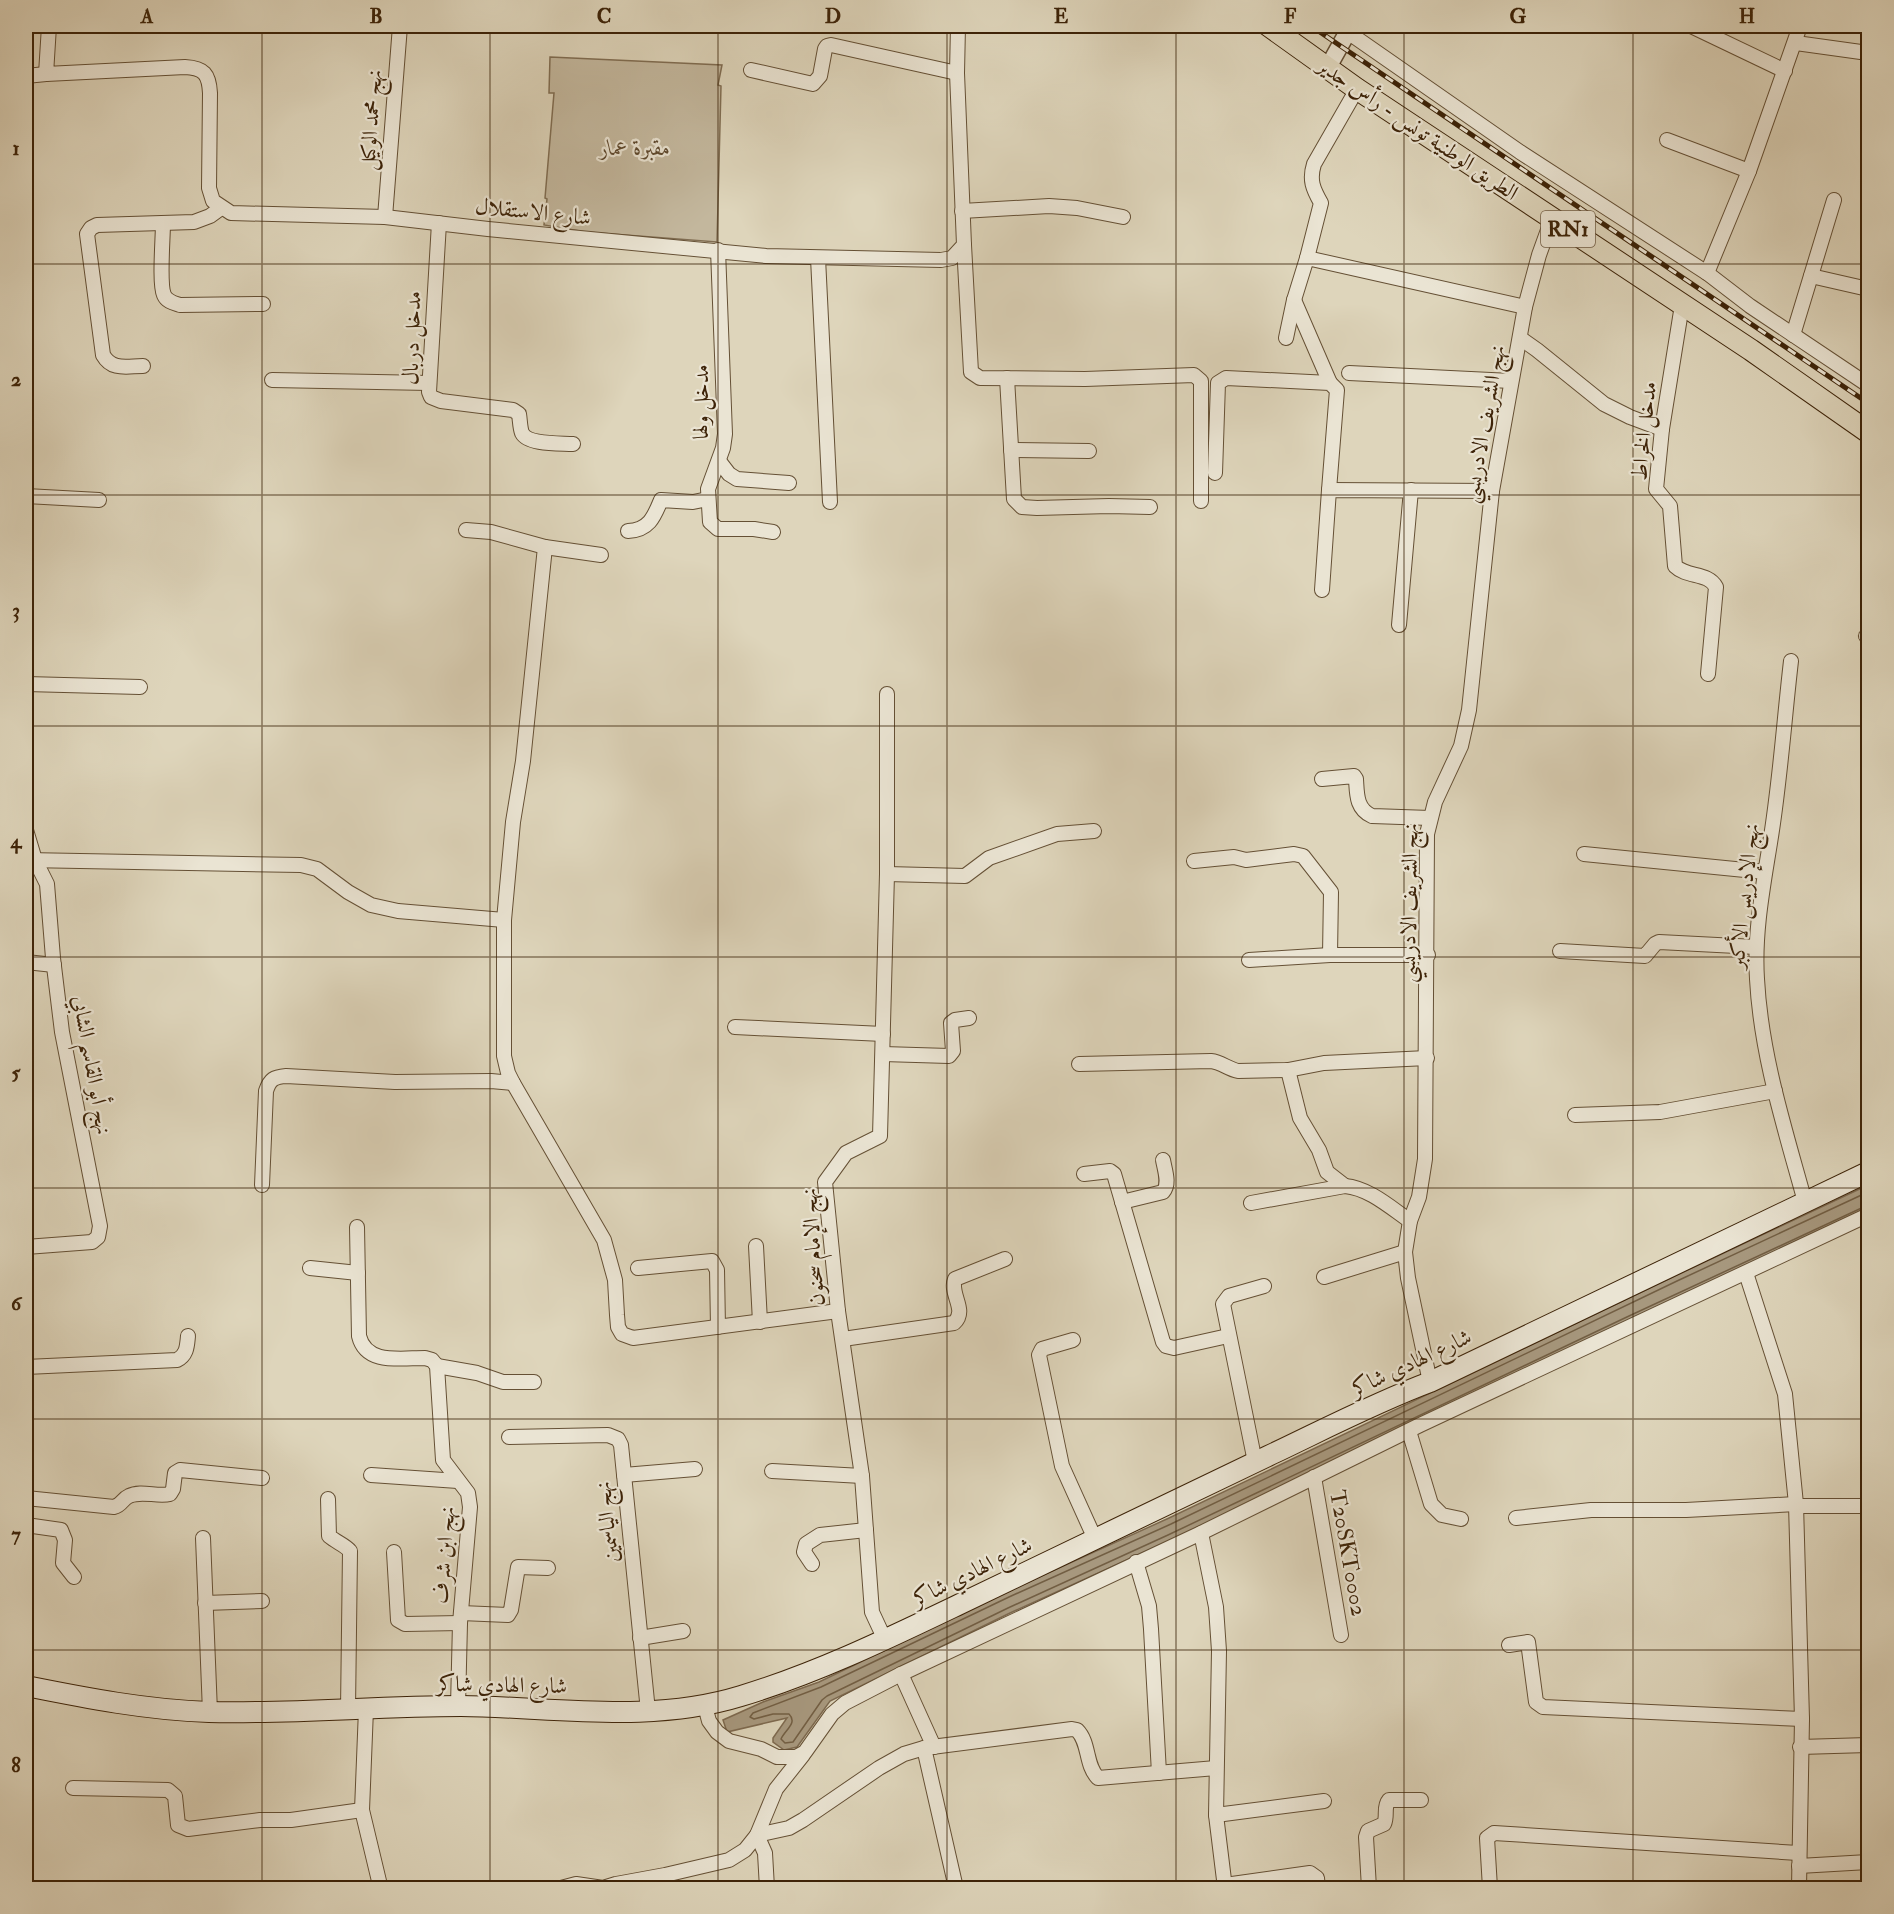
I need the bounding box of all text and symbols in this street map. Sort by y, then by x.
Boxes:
text: A [140,4,154,29]
text: B [369,4,383,29]
text: C [597,4,611,29]
text: D [825,4,841,29]
text: E [1054,4,1069,29]
text: F [1284,4,1297,29]
text: G [1510,4,1527,29]
text: H [1739,4,1755,29]
street label: الطريق الوطنية تونس - رأس جدير [1310,49,1525,208]
street label: نهج محمد الوكيل [354,69,393,172]
park label: مقبرة عمار [597,134,671,162]
text: 1 [12,136,20,161]
street label: شارع الاستقلال [473,192,592,236]
road number: RN1 [1541,211,1595,247]
street label: مدخل دربال [396,291,429,386]
street label: نهج الشريف الادريسي [1456,343,1518,506]
street label: مدخل ولها [687,364,716,440]
text: 2 [11,367,21,392]
street label: مدخل الخراط [1625,380,1664,482]
text: 3 [12,598,20,623]
street label: نهج الإدريس الأكبر [1720,822,1771,972]
street label: نهج الشريف الادريسي [1394,823,1430,983]
text: 4 [10,829,23,854]
street label: نهج أبو القاسم الشابي [59,993,120,1138]
text: 5 [12,1060,22,1085]
street label: نهج الإمام سحنون [795,1187,836,1307]
text: 6 [11,1291,23,1316]
street label: شارع الهادي شاكر [1344,1323,1478,1408]
street label: نهج الياسمين [589,1479,630,1564]
street label: T20SKT0002 [1323,1488,1373,1618]
street label: نهج ابن شرف [427,1505,466,1605]
text: 7 [11,1522,21,1547]
street label: شارع الهادي شاكر [906,1531,1038,1618]
street label: شارع الهادي شاكر [435,1670,567,1704]
text: 8 [11,1753,21,1778]

